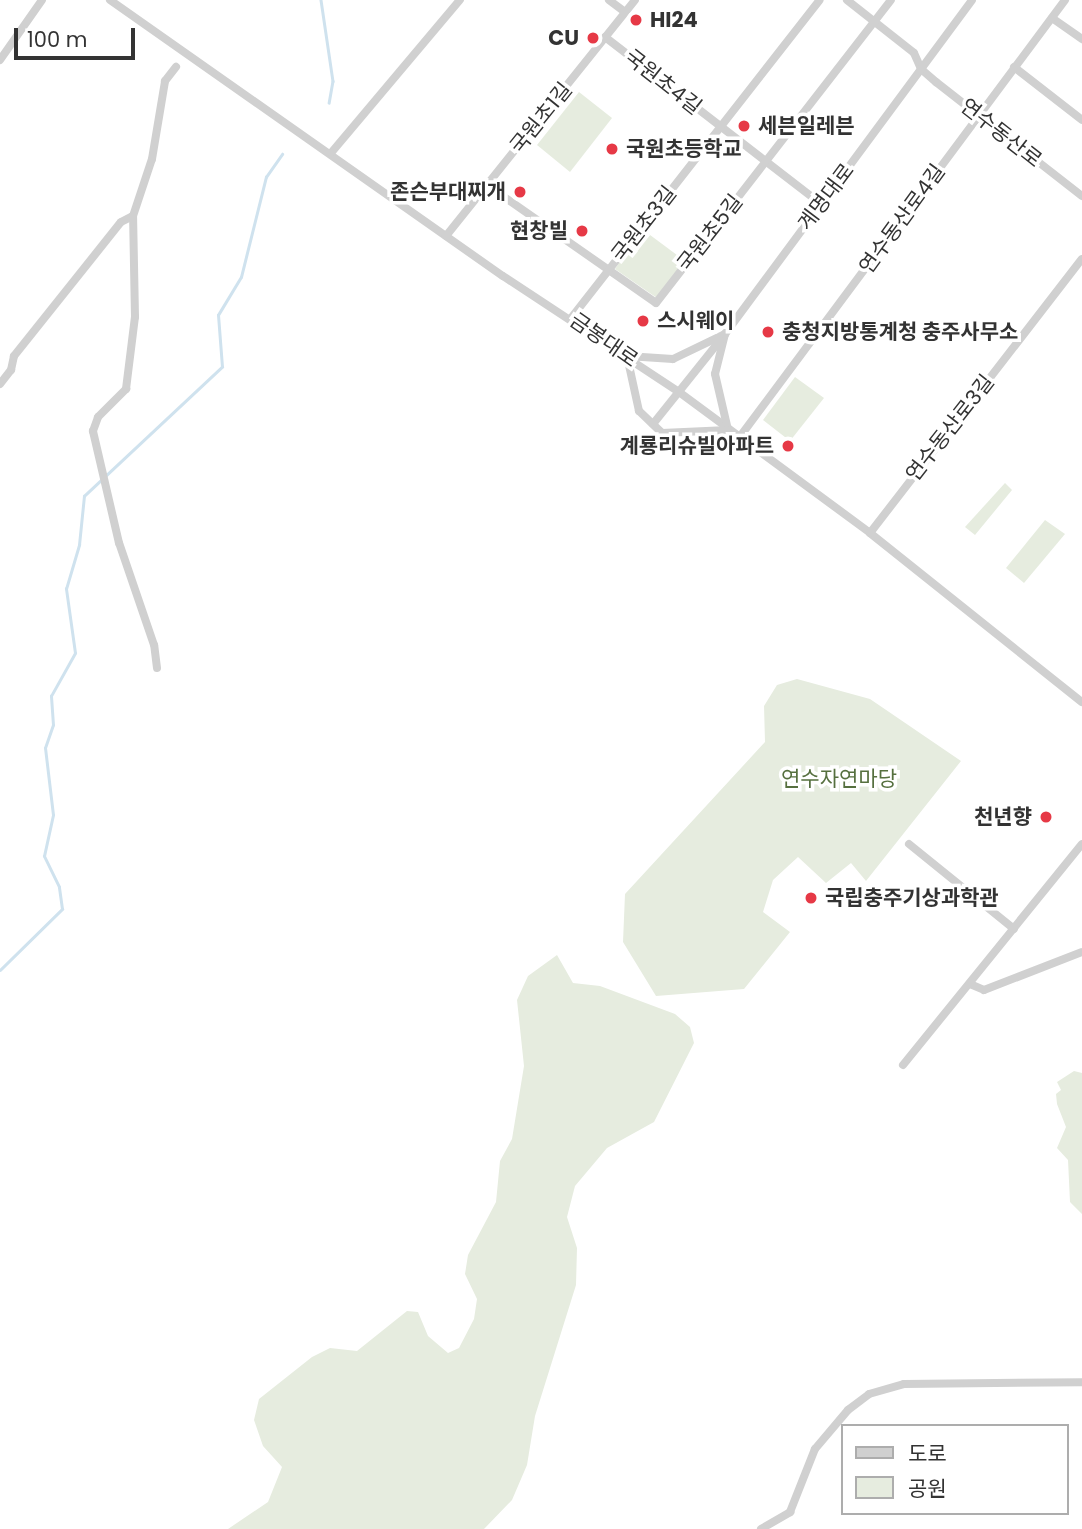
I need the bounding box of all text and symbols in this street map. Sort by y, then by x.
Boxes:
place label: HI24 [650,7,698,33]
marker: HI24 [628,12,644,28]
scale bar [18,14,138,58]
text: 100 m [27,25,87,54]
place label: CU [548,25,579,51]
marker: CU [585,30,601,46]
street label: 국원초4길 [620,44,706,120]
street label: 국원초1길 [505,77,577,159]
street label: 연수동산로 [955,93,1047,173]
place label: 세븐일레븐 [758,113,855,139]
marker: 세븐일레븐 [736,118,752,134]
place label: 국원초등학교 [626,136,742,162]
marker: 국원초등학교 [604,141,620,157]
street label: 계명대로 [793,159,859,235]
street label: 연수동산로4길 [854,159,950,279]
place label: 존슨부대찌개 [390,179,506,205]
street label: 국원초3길 [606,181,682,267]
marker: 존슨부대찌개 [512,184,528,200]
street label: 국원초5길 [672,190,748,276]
place label: 현창빌 [510,218,568,244]
marker: 현창빌 [574,223,590,239]
street label: 금봉대로 [565,308,643,372]
place label: 스시웨이 [657,308,734,334]
marker: 스시웨이 [635,313,651,329]
place label: 충청지방통계청 충주사무소 [782,319,1018,345]
marker: 충청지방통계청 충주사무소 [760,324,776,340]
street label: 연수동산로3길 [901,370,999,486]
place label: 계룡리슈빌아파트 [619,433,774,459]
marker: 계룡리슈빌아파트 [780,438,796,454]
park label: 연수자연마당 [781,766,897,792]
place label: 천년향 [974,804,1032,830]
marker: 천년향 [1038,809,1054,825]
place label: 국립충주기상과학관 [825,885,999,911]
marker: 국립충주기상과학관 [803,890,819,906]
legend [841,1424,1068,1515]
text: 도로 [908,1439,947,1468]
text: 공원 [908,1474,947,1503]

